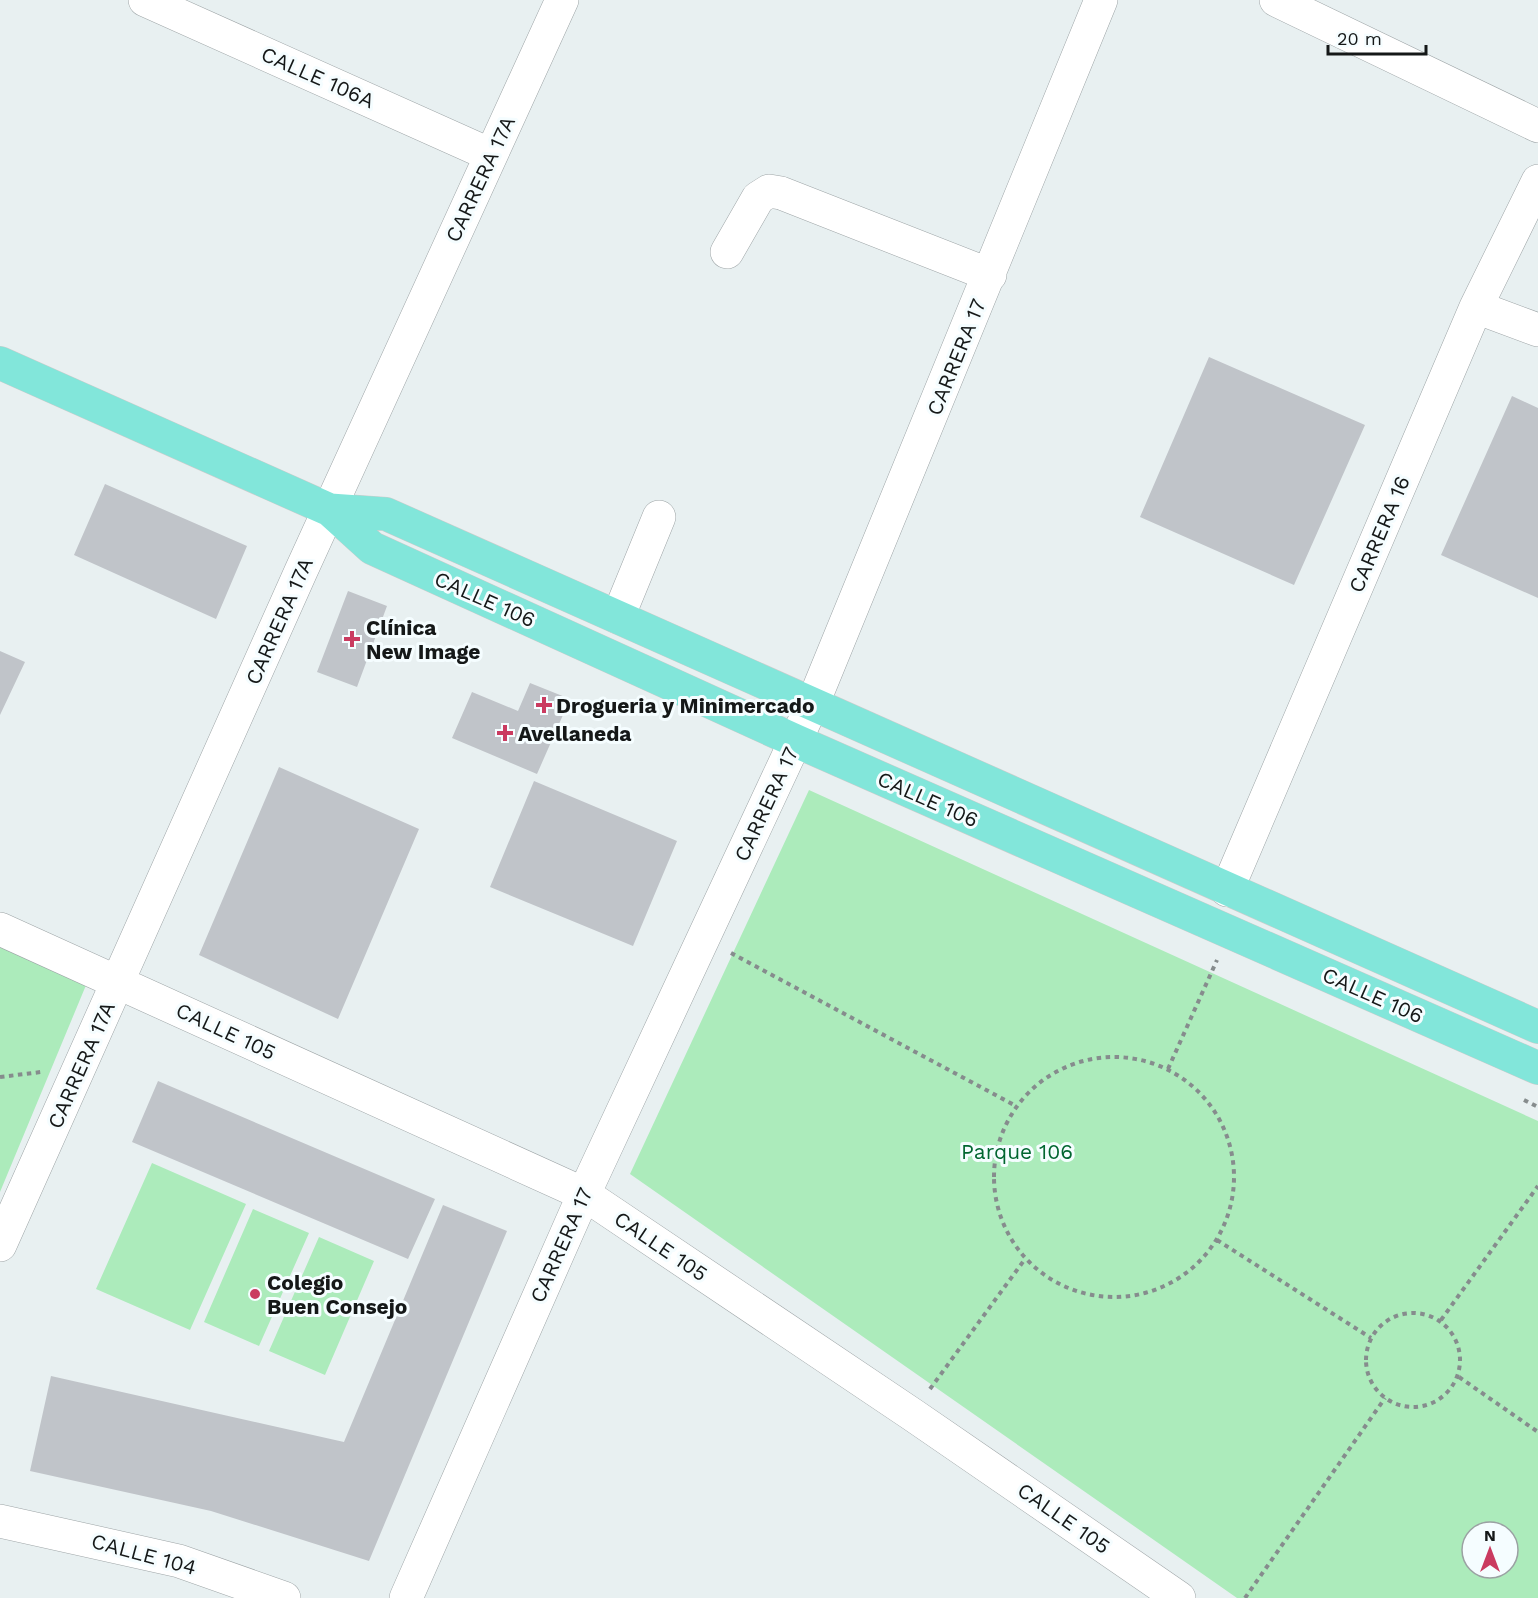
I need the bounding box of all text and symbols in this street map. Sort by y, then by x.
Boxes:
scale bar [1328,18,1426,56]
text: 20 m [1337,28,1382,49]
street label: CALLE 106A [257,41,379,113]
street label: CARRERA 17A [440,112,520,246]
street label: CARRERA 17 [921,295,991,419]
street label: CARRERA 16 [1343,472,1415,596]
street label: CARRERA 17A [240,554,318,688]
street label: CALLE 106 [431,566,539,632]
place label: Clínica New Image [366,615,480,664]
marker: Clínica New Image [343,630,361,648]
place label: Drogueria y Minimercado [556,693,814,718]
marker: Drogueria y Minimercado [537,698,551,712]
place label: Avellaneda [518,721,632,746]
marker: Avellaneda [496,724,514,742]
street label: CARRERA 17 [729,743,803,865]
street label: CALLE 106 [874,766,982,832]
street label: CALLE 106 [1319,962,1427,1028]
street label: CALLE 105 [172,997,280,1065]
street label: CARRERA 17A [42,998,120,1132]
park label: Parque 106 [961,1139,1073,1164]
street label: CARRERA 17 [525,1183,598,1306]
street label: CALLE 105 [610,1206,712,1286]
place label: Colegio Buen Consejo [267,1270,407,1319]
marker: Colegio Buen Consejo [248,1287,262,1301]
street label: CALLE 105 [1013,1477,1115,1559]
north arrow [1460,1520,1520,1580]
text: N [1484,1526,1496,1545]
street label: CALLE 104 [89,1528,199,1580]

